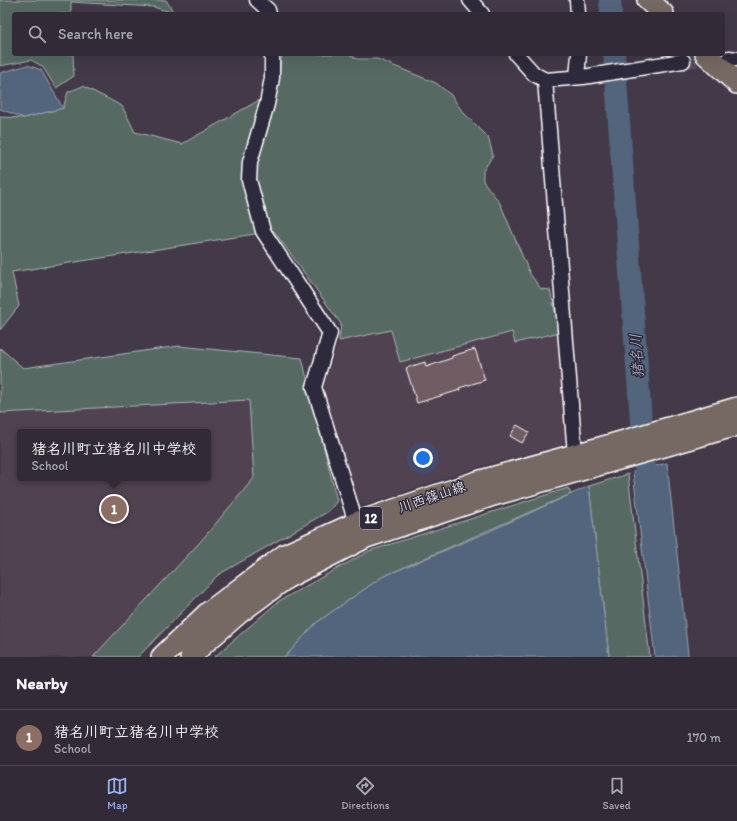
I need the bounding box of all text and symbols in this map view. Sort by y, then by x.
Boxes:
search box [12,12,725,56]
icon: search [26,23,48,45]
text: Search here [58,25,133,43]
water label: 猪名川 [626,333,648,379]
popup [17,429,211,481]
text: 猪名川町立猪名川中学校 [31,440,197,458]
your location [413,448,433,468]
text: School [31,458,68,473]
street label: 川西篠山線 [396,478,468,516]
pin: 1 [101,494,127,524]
road number: 12 [360,507,382,529]
text: Nearby [16,673,68,693]
text: 猪名川町立猪名川中学校 [54,723,219,741]
text: 1 [26,730,32,745]
text: 170 m [687,730,721,745]
text: School [54,741,91,756]
tab: Map [106,775,128,812]
tab: Directions [341,775,390,812]
tab: Saved [602,775,631,812]

